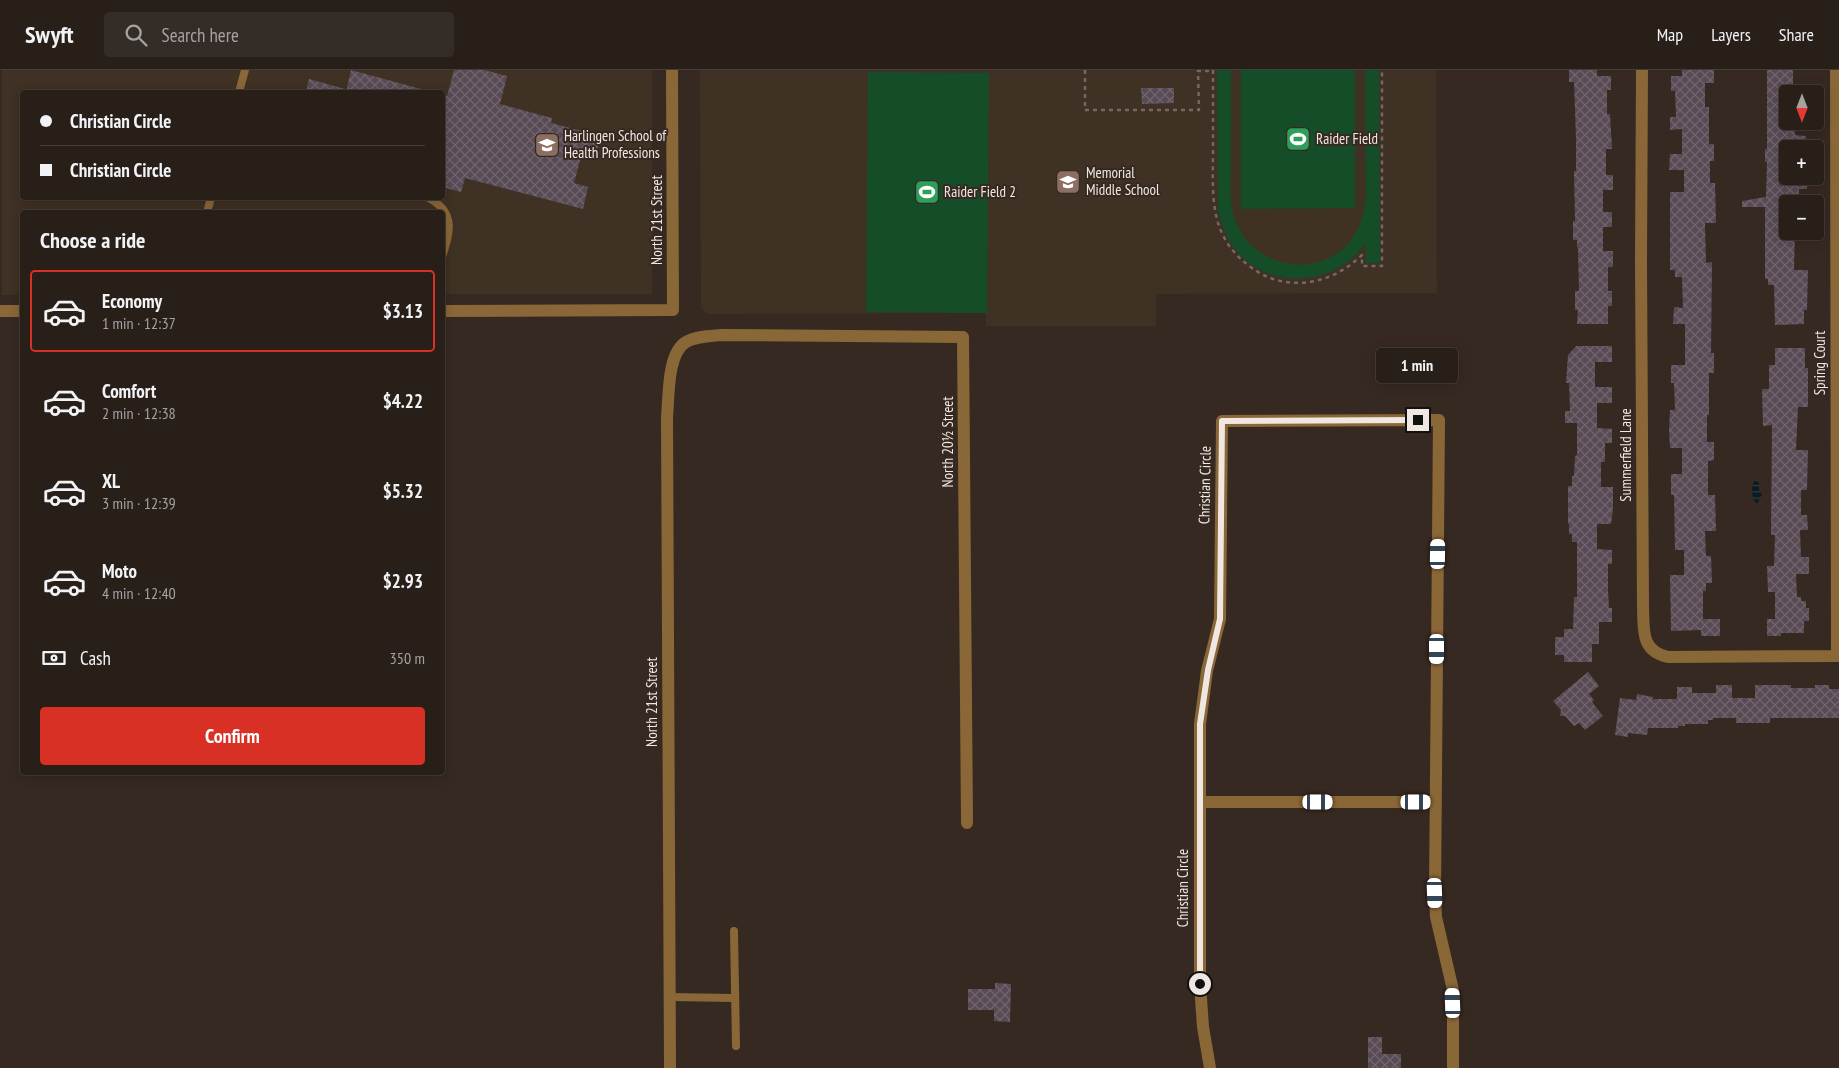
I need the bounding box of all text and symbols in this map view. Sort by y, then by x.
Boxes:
search box [104,12,454,57]
text: Swyft [25,19,74,50]
icon: search [122,21,150,49]
text: Search here [162,23,239,47]
text: Map [1657,23,1683,46]
text: Layers [1711,23,1751,46]
text: Share [1779,23,1814,46]
north arrow [1779,85,1824,130]
map controls [1779,85,1824,240]
text: Christian Circle [70,109,171,133]
place label: Harlingen School of Health Professions [564,126,667,162]
sports icon: Raider Field [1285,126,1311,152]
place label: Raider Field [1316,129,1378,148]
school or university icon: Harlingen School of Health Professions [534,132,560,158]
button: + [1779,140,1824,185]
text: Christian Circle [70,158,171,182]
place label: Memorial Middle School [1086,163,1160,199]
school or university icon: Memorial Middle School [1055,169,1081,195]
street label: North 21st Street [647,175,666,265]
sports icon: Raider Field 2 [914,179,940,205]
place label: Raider Field 2 [944,182,1016,201]
button: − [1779,195,1824,240]
text: Choose a ride [40,226,145,254]
icon: car [42,289,87,334]
text: Economy [102,289,162,313]
text: $3.13 [383,299,423,323]
text: 1 min · 12:37 [102,313,176,333]
street label: Spring Court [1810,331,1829,395]
callout: 1 min [1377,348,1459,382]
text: 1 min [1401,355,1433,375]
icon: car [42,379,87,424]
text: Comfort [102,379,156,403]
text: $4.22 [383,389,423,413]
street label: North 20½ Street [938,396,957,488]
text: 2 min · 12:38 [102,403,176,423]
street label: Summerfield Lane [1616,408,1635,502]
route end [1407,409,1429,431]
street label: Christian Circle [1194,446,1215,524]
icon: car [42,469,87,514]
text: XL [102,469,120,493]
text: $5.32 [383,479,423,503]
text: 3 min · 12:39 [102,493,176,513]
car [1430,539,1445,569]
icon: car [42,559,87,604]
text: Moto [102,559,137,583]
text: $2.93 [383,569,423,593]
text: 4 min · 12:40 [102,583,176,603]
car [1429,634,1444,664]
icon: cash [40,644,68,672]
text: Cash [80,646,111,670]
text: 350 m [390,648,425,668]
street label: North 21st Street [642,657,661,747]
button: Confirm [40,707,425,765]
car [1303,795,1333,810]
car [1401,795,1431,810]
street label: Christian Circle [1173,849,1192,927]
car [1426,878,1443,908]
route start [1189,973,1211,995]
car [1444,988,1461,1018]

